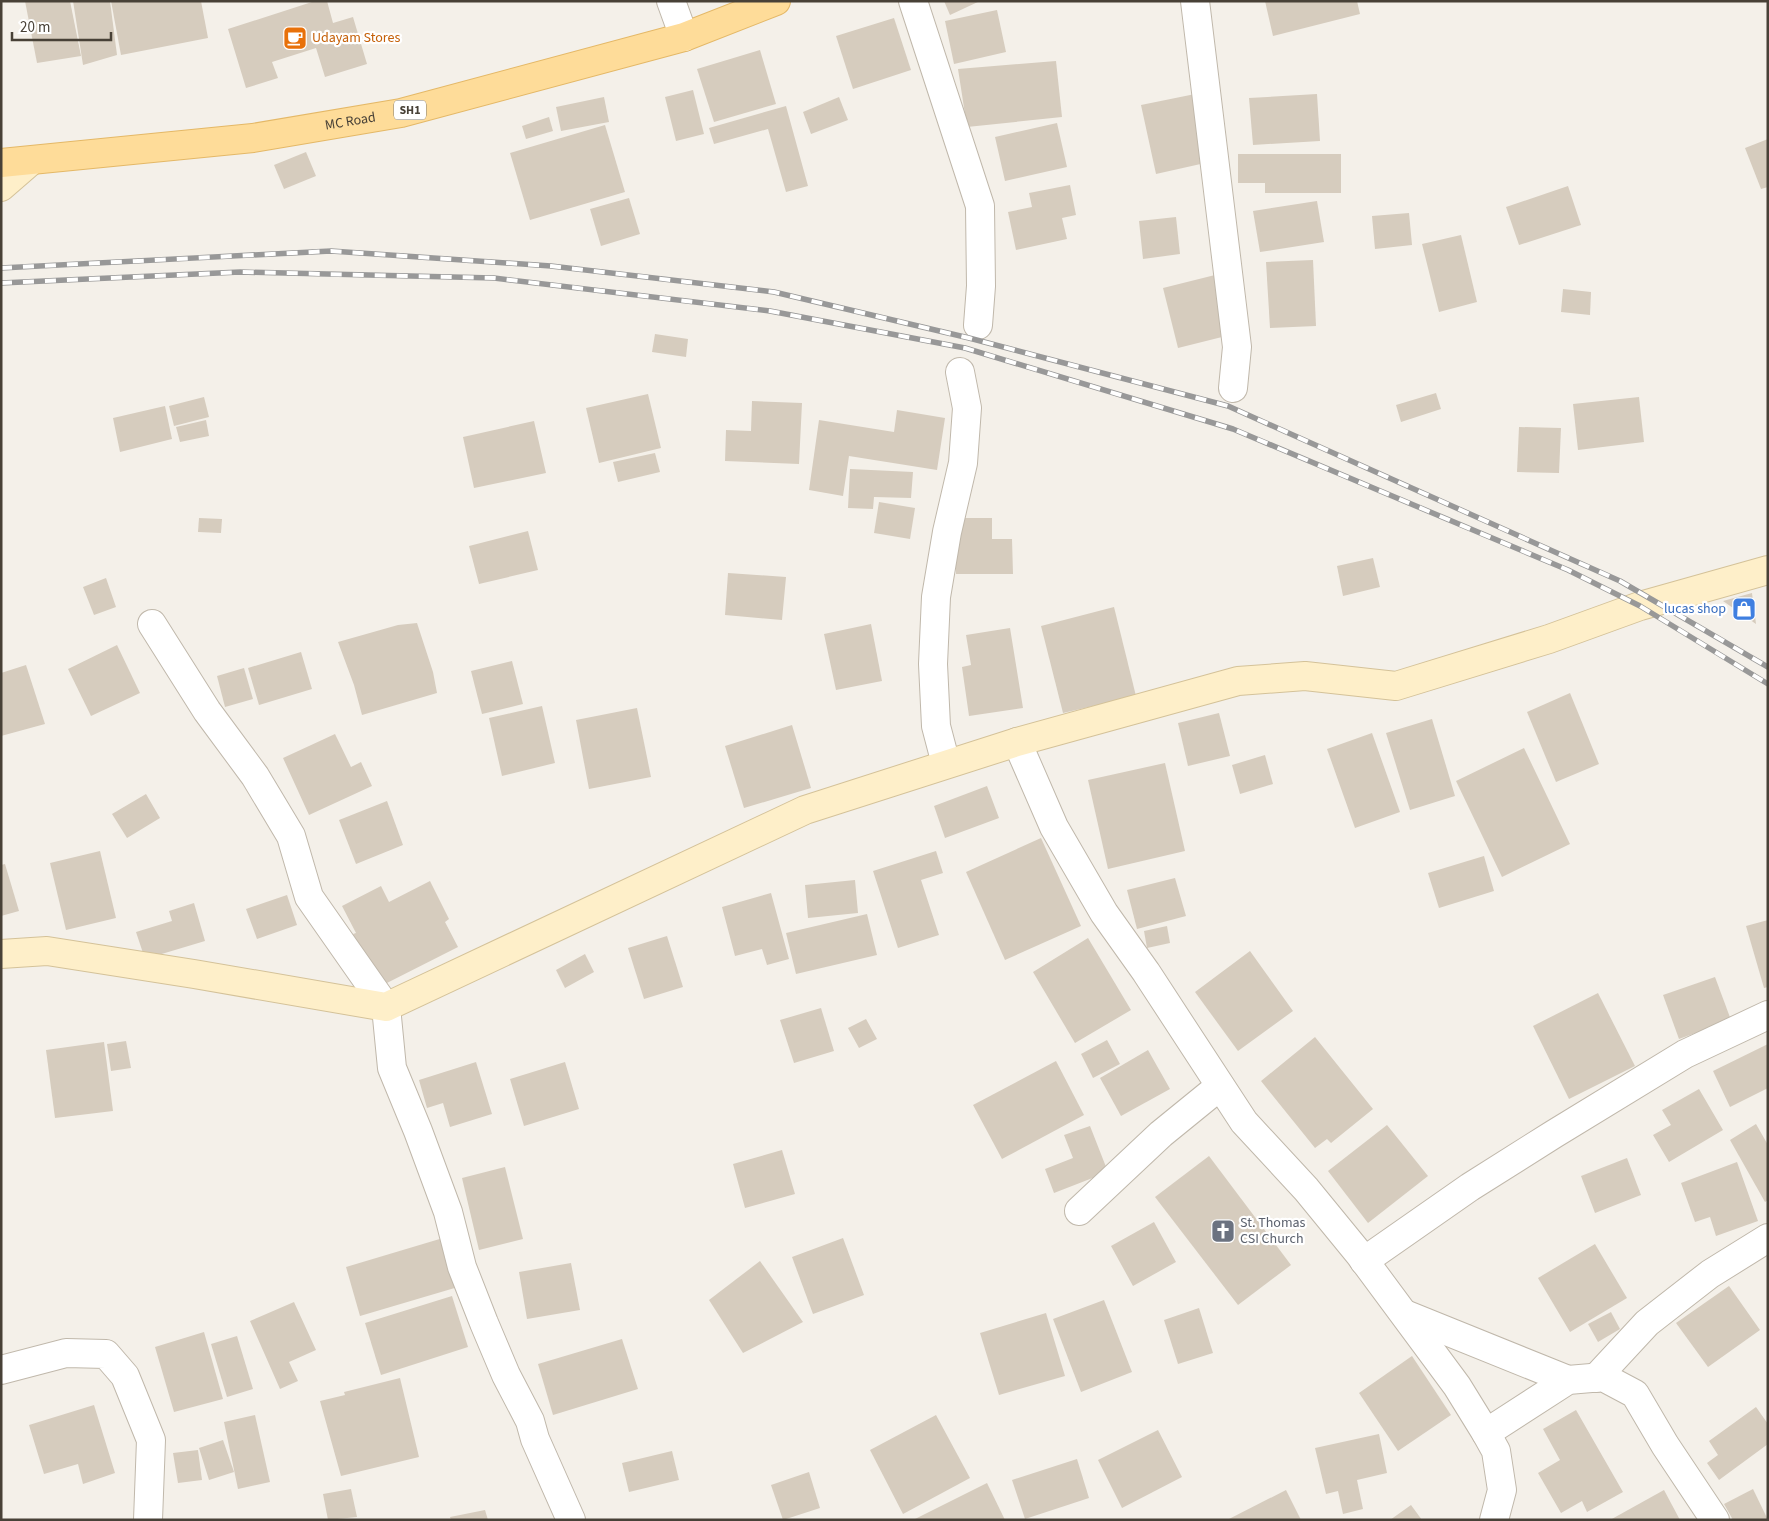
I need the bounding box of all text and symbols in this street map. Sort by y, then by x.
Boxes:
scale bar [12,10,111,42]
text: 20 m [20,17,50,38]
cafe icon: Udayam Stores [282,25,308,51]
place label: Udayam Stores [312,28,401,48]
road number: SH1 [394,100,426,120]
street label: MC Road [324,107,377,136]
shop icon: lucas shop [1731,596,1757,622]
place label: lucas shop [1664,599,1726,619]
place label: St. Thomas CSI Church [1240,1213,1306,1249]
church icon: St. Thomas CSI Church [1210,1218,1236,1244]

